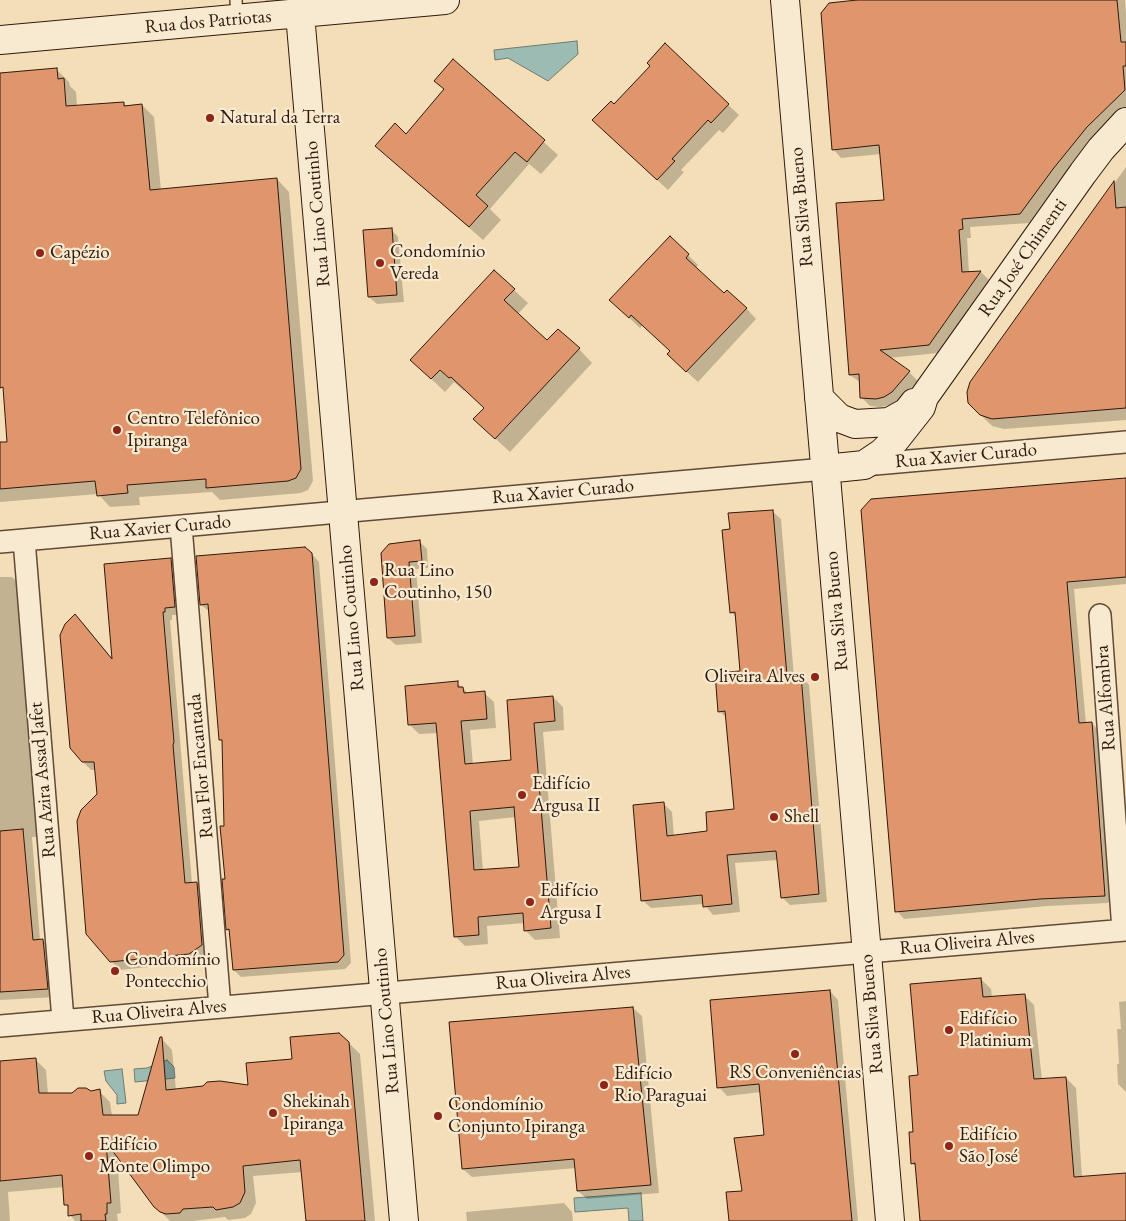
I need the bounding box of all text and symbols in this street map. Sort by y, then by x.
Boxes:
street label: Rua dos Patriotas [144,5,272,39]
place label: Natural da Terra [220,107,340,129]
marker: Natural da Terra [204,112,216,124]
street label: Rua Lino Coutinho [300,140,336,288]
street label: Rua Silva Bueno [785,146,819,268]
street label: Rua José Chimenti [974,195,1072,321]
place label: Condomínio Vereda [390,241,485,285]
place label: Capézio [50,242,110,264]
marker: Capézio [34,247,46,259]
marker: Condomínio Vereda [374,257,386,269]
place label: Centro Telefônico Ipiranga [127,408,260,452]
marker: Centro Telefônico Ipiranga [111,424,123,436]
street label: Rua Xavier Curado [894,438,1038,474]
street label: Rua Xavier Curado [491,474,635,510]
street label: Rua Xavier Curado [88,510,232,546]
street label: Rua Lino Coutinho [334,544,370,692]
street label: Rua Silva Bueno [820,550,854,672]
place label: Rua Lino Coutinho, 150 [384,560,492,604]
marker: Rua Lino Coutinho, 150 [368,576,380,588]
street label: Rua Alfombra [1091,644,1121,752]
place label: Oliveira Alves [705,666,805,688]
marker: Oliveira Alves [809,671,821,683]
street label: Rua Flor Encantada [183,693,219,839]
street label: Rua Azira Assad Jafet [25,701,61,859]
place label: Edifício Argusa II [532,773,600,817]
marker: Edifício Argusa II [516,789,528,801]
place label: Shell [784,806,819,828]
marker: Shell [768,811,780,823]
place label: Edifício Argusa I [540,880,602,924]
marker: Edifício Argusa I [524,896,536,908]
street label: Rua Oliveira Alves [899,926,1035,960]
street label: Rua Lino Coutinho [369,947,405,1095]
place label: Condomínio Pontecchio [125,949,220,993]
street label: Rua Silva Bueno [855,953,889,1075]
street label: Rua Oliveira Alves [495,961,631,995]
marker: Condomínio Pontecchio [109,965,121,977]
street label: Rua Oliveira Alves [91,995,227,1029]
place label: Edifício Platinium [959,1008,1032,1052]
marker: Edifício Platinium [943,1024,955,1036]
marker: RS Conveniências [789,1048,801,1060]
place label: RS Conveniências [729,1062,861,1084]
place label: Edifício Rio Paraguai [614,1063,707,1107]
marker: Edifício Rio Paraguai [598,1079,610,1091]
place label: Shekinah Ipiranga [283,1091,350,1135]
place label: Condomínio Conjunto Ipiranga [448,1094,585,1138]
marker: Shekinah Ipiranga [267,1107,279,1119]
marker: Condomínio Conjunto Ipiranga [432,1110,444,1122]
place label: Edifício São José [959,1124,1018,1168]
place label: Edifício Monte Olimpo [99,1134,210,1178]
marker: Edifício São José [943,1140,955,1152]
marker: Edifício Monte Olimpo [83,1150,95,1162]

